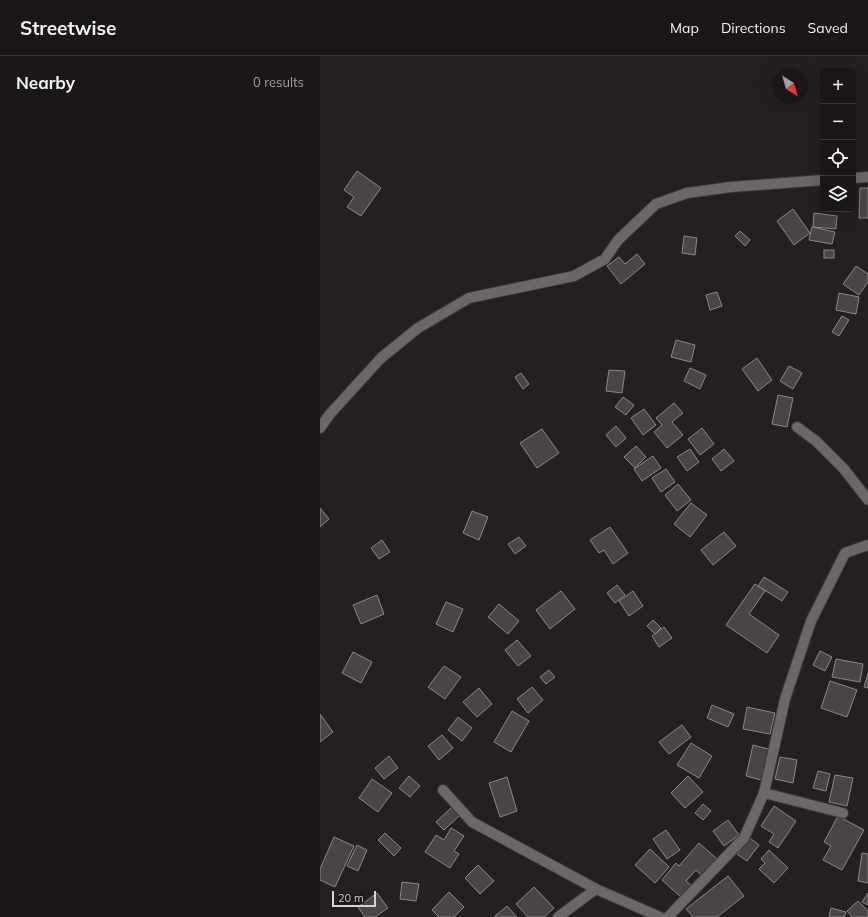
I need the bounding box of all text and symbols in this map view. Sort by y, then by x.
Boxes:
text: Streetwise [20,16,116,40]
text: Map [670,19,699,37]
text: Directions [721,19,786,37]
text: Saved [808,19,848,37]
north arrow [772,68,808,104]
map controls [820,68,856,212]
button: + [820,68,856,104]
text: Nearby [16,72,75,93]
text: 0 results [253,74,304,90]
button: − [820,104,856,140]
button: locate [820,140,856,176]
button: layers [820,176,856,212]
scale bar [332,889,376,908]
text: 20 m [338,891,364,905]

